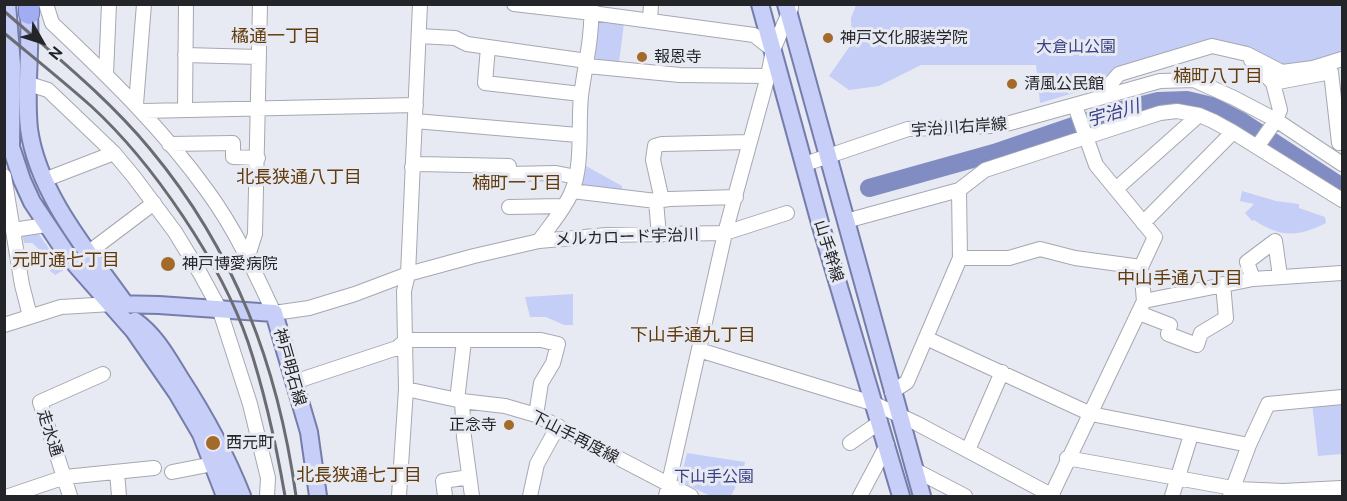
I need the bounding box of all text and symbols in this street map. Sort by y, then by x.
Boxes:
north arrow [12,12,72,72]
district label: 橘通一丁目 [231,25,321,47]
place label: 神戸文化服装学院 [840,28,968,48]
marker: 神戸文化服装学院 [821,31,835,45]
park label: 大倉山公園 [1036,37,1116,57]
text: N [45,43,67,64]
place label: 報恩寺 [654,47,702,67]
marker: 報恩寺 [635,50,649,64]
district label: 楠町八丁目 [1173,65,1263,87]
place label: 清風公民館 [1024,74,1104,94]
marker: 清風公民館 [1005,77,1019,91]
water label: 宇治川 [1084,95,1142,131]
street label: 宇治川右岸線 [910,114,1008,140]
district label: 北長狭通八丁目 [236,166,362,188]
district label: 楠町一丁目 [472,172,562,194]
street label: 山手幹線 [810,218,848,284]
street label: メルカロード宇治川 [555,225,699,249]
district label: 元町通七丁目 [12,249,120,271]
place label: 神戸博愛病院 [182,254,278,274]
marker: 神戸博愛病院 [159,255,177,273]
district label: 中山手通八丁目 [1117,267,1243,289]
district label: 下山手通九丁目 [630,324,756,346]
street label: 神戸明石線 [270,326,310,408]
street label: 走水通 [33,407,67,459]
street label: 下山手再度線 [528,407,622,467]
place label: 正念寺 [449,415,497,435]
marker: 正念寺 [502,418,516,432]
place label: 西元町 [226,433,274,453]
marker: 西元町 [204,434,222,452]
district label: 北長狭通七丁目 [296,464,422,486]
park label: 下山手公園 [674,467,754,487]

